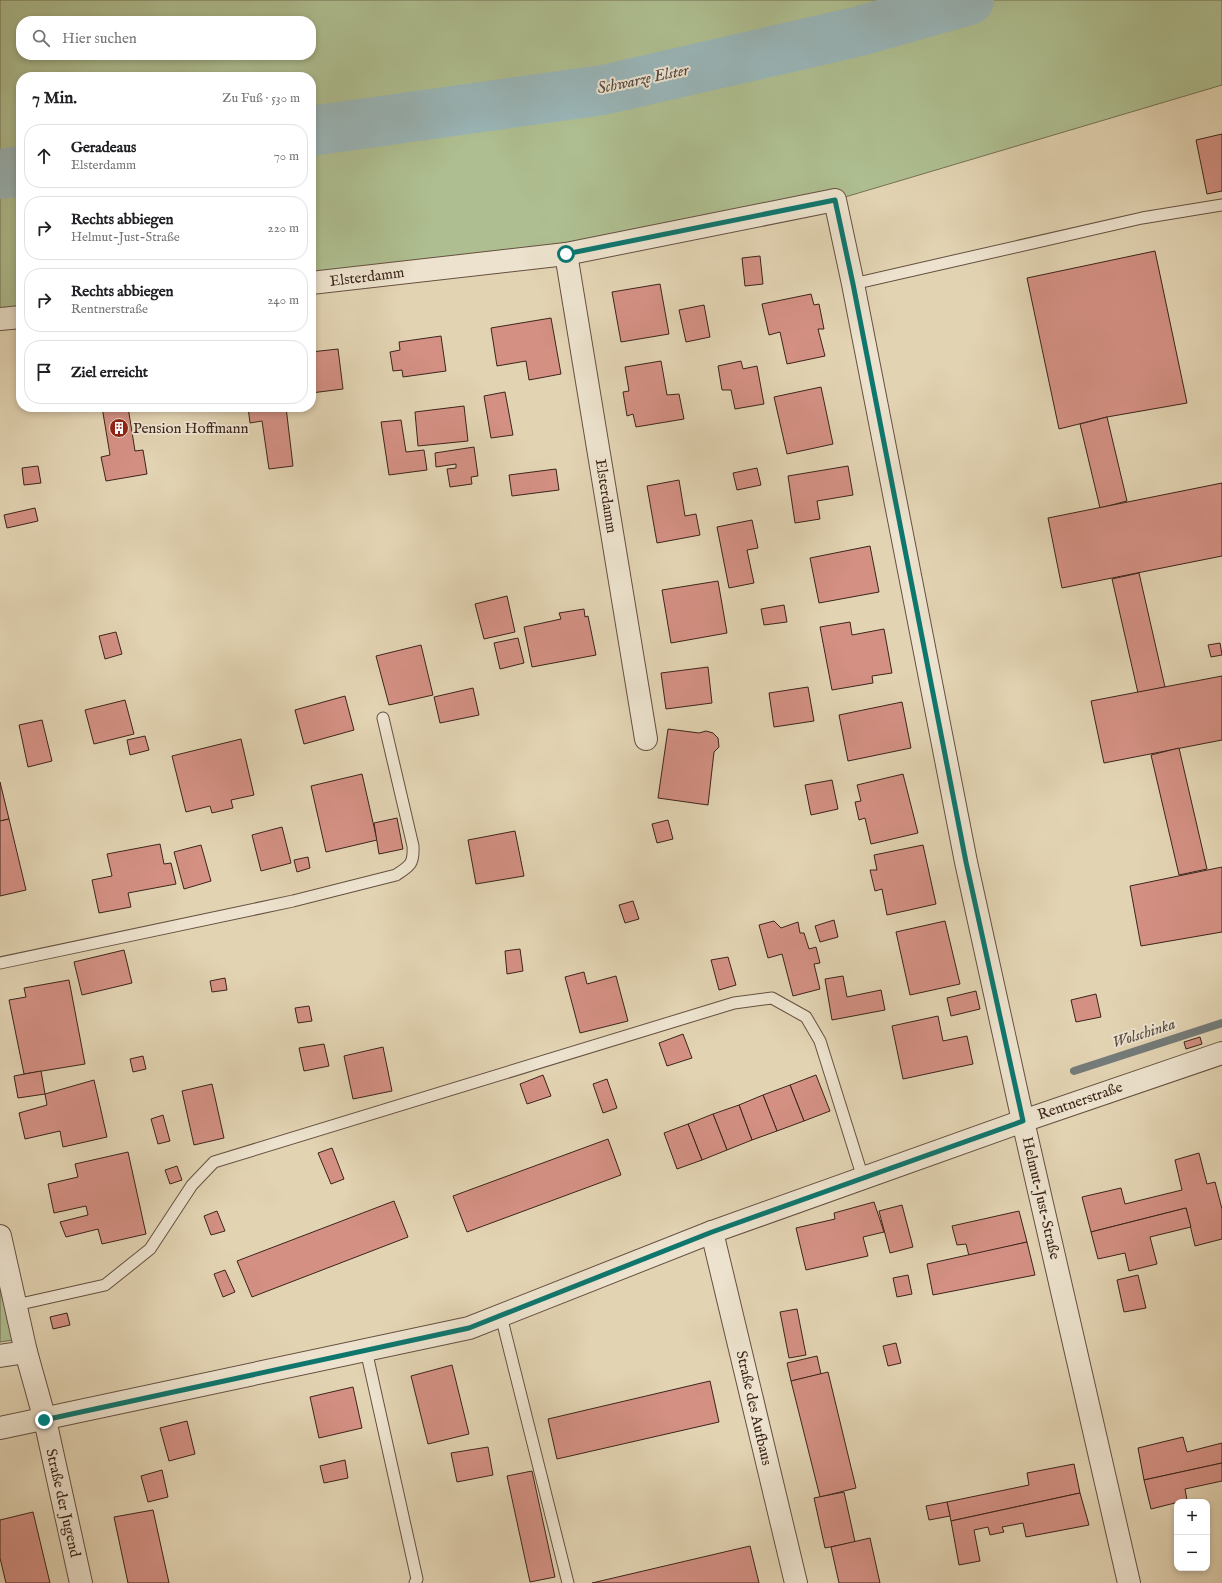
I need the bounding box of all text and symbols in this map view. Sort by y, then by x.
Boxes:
search box [16,16,316,60]
icon: search [30,27,52,49]
text: Hier suchen [62,29,137,48]
water label: Schwarze Elster [596,60,692,99]
text: 7 Min. [32,88,77,109]
text: Zu Fuß · 530 m [222,90,300,107]
text: Geradeaus [71,138,136,157]
icon: ahead [33,145,55,167]
text: 70 m [274,148,299,165]
text: Elsterdamm [71,157,136,174]
text: Rechts abbiegen [71,210,174,229]
icon: right [33,217,55,239]
text: 220 m [268,220,299,237]
text: Helmut-Just-Straße [71,229,180,246]
route start [557,245,575,263]
street label: Elsterdamm [329,263,406,291]
text: Rechts abbiegen [71,282,174,301]
icon: right [33,289,55,311]
text: 240 m [267,292,299,309]
text: Rentnerstraße [71,301,148,318]
icon: arrive [33,361,55,383]
text: Ziel erreicht [71,363,148,382]
building icon: Pension Hoffmann [108,417,130,439]
place label: Pension Hoffmann [133,419,249,438]
street label: Elsterdamm [591,457,621,535]
water label: Wolschinka [1110,1014,1178,1054]
street label: Rentnerstraße [1035,1078,1125,1124]
street label: Helmut-Just-Straße [1018,1135,1064,1261]
street label: Straße des Aufbaus [732,1349,776,1467]
route end [35,1411,53,1429]
street label: Straße der Jugend [41,1447,85,1560]
map controls [1174,1499,1210,1571]
button: + [1174,1499,1210,1535]
button: − [1174,1535,1210,1571]

